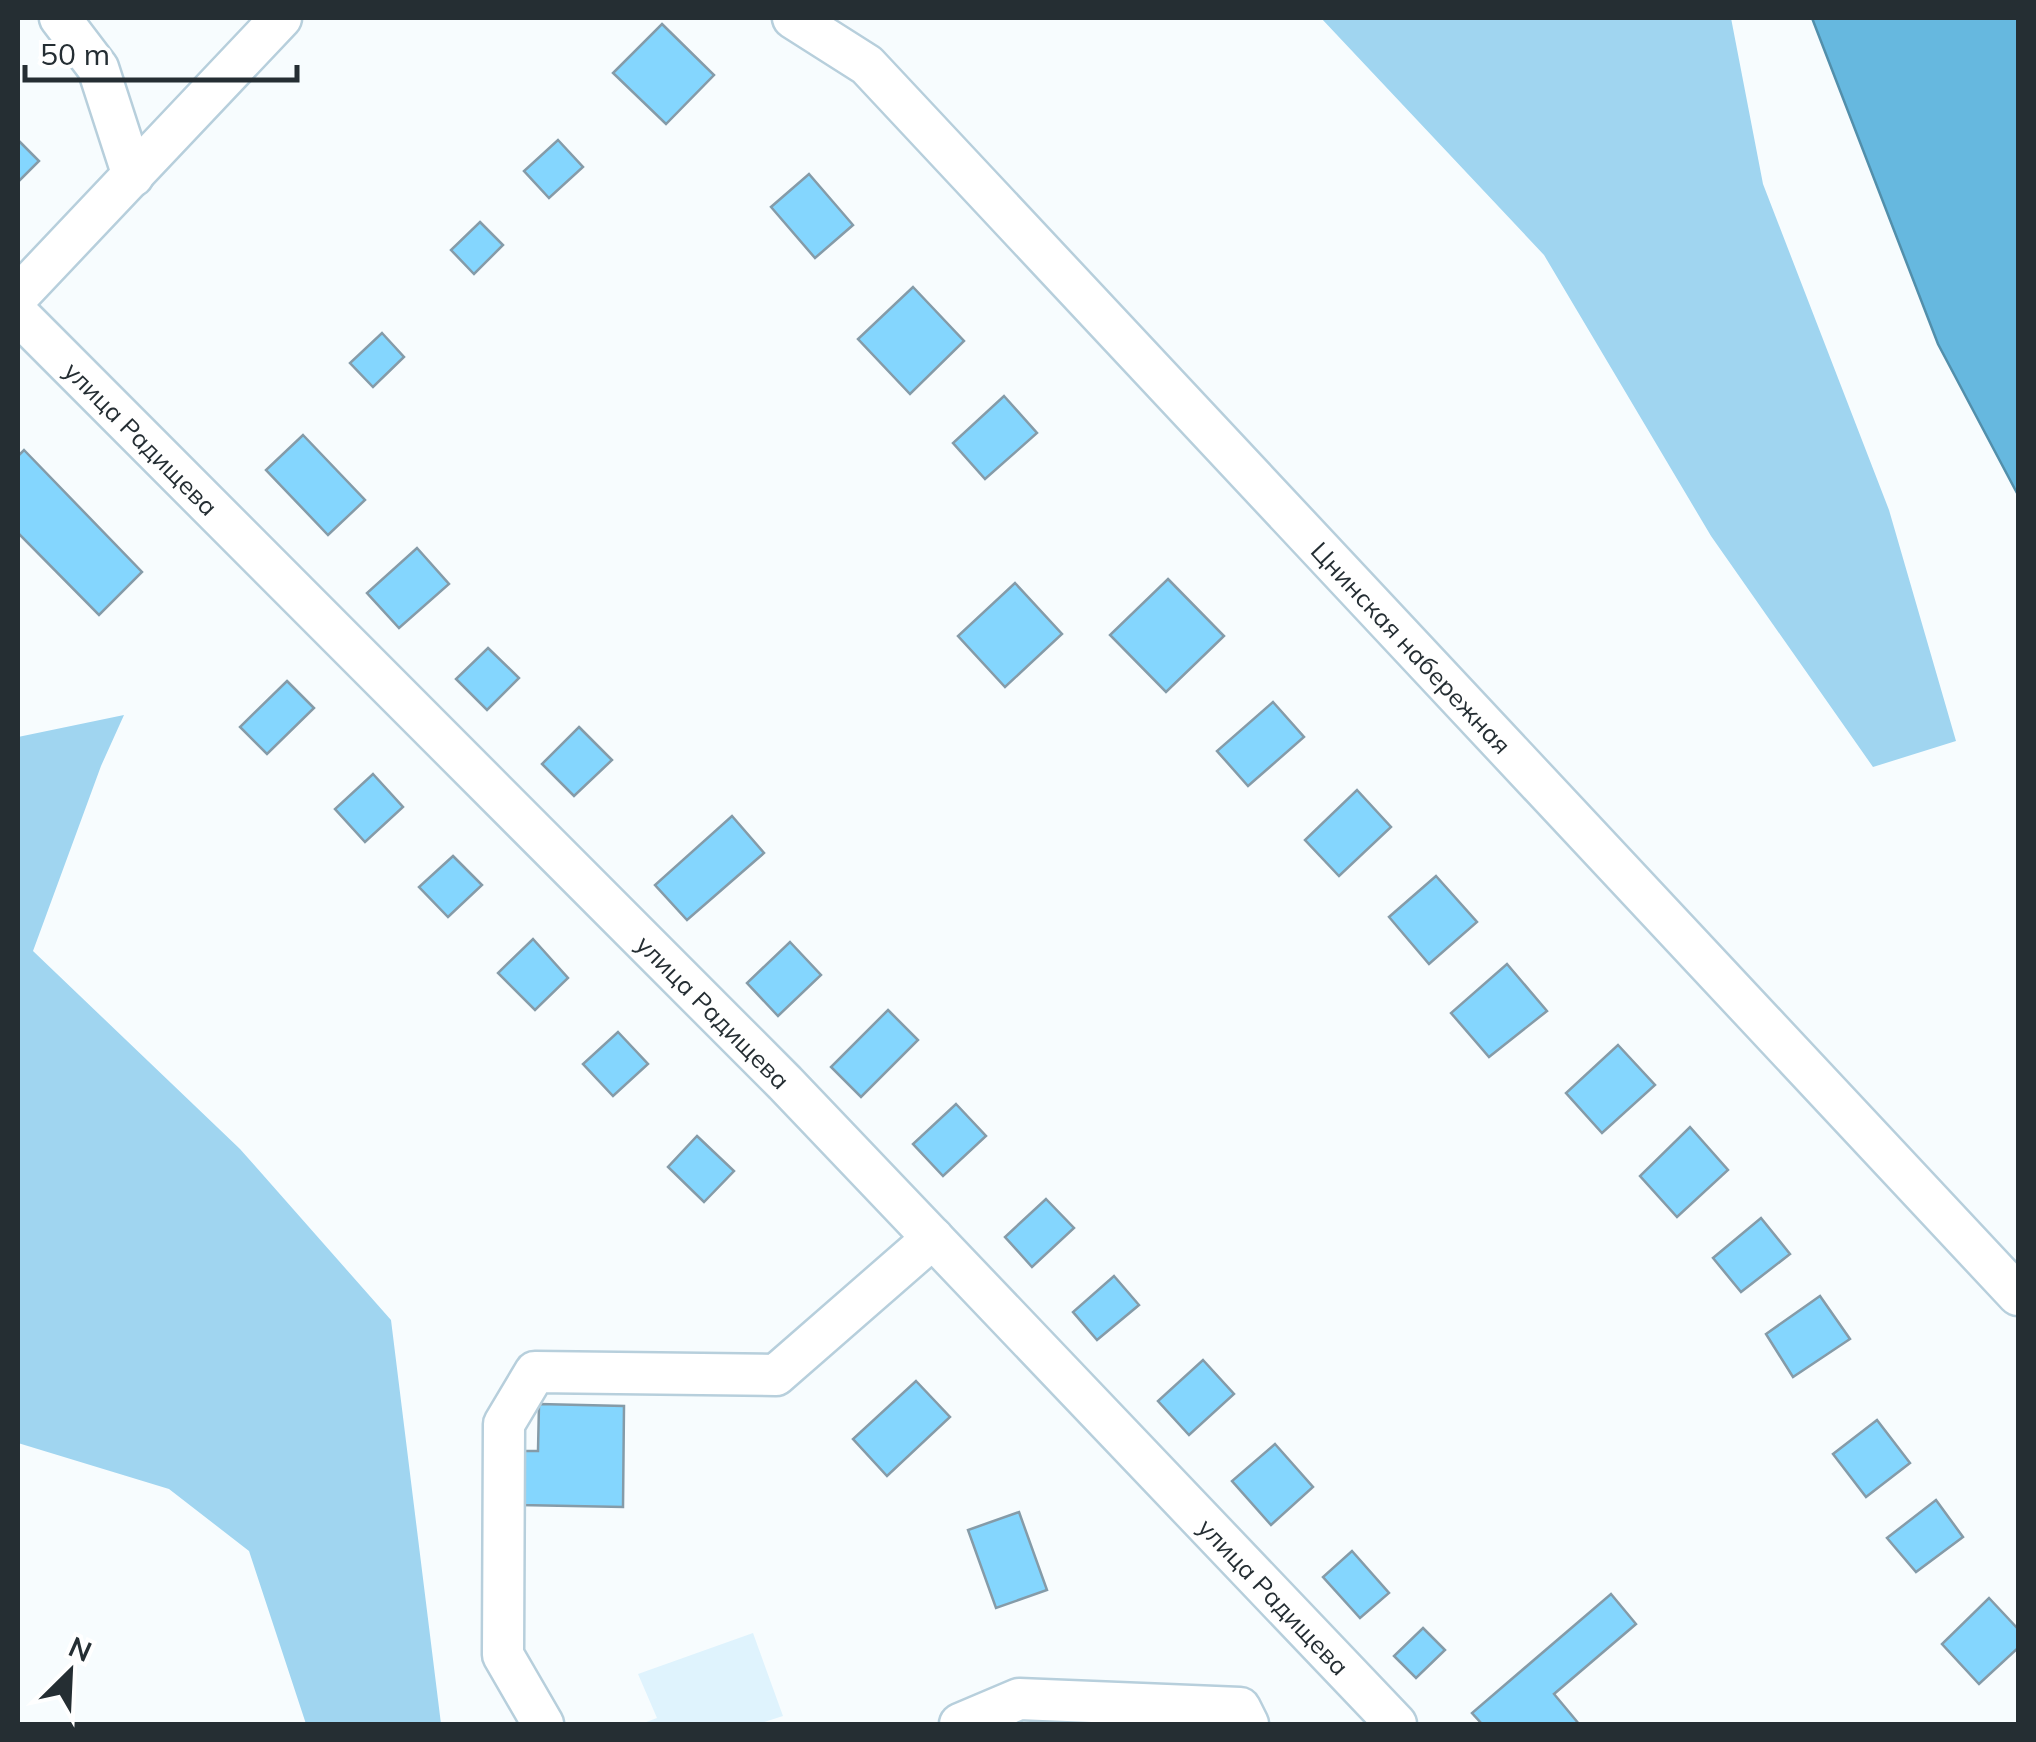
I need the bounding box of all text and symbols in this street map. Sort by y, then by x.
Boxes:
scale bar [25,20,298,82]
text: 50 m [40,35,110,73]
street label: улица Радищева [58,354,225,521]
street label: Цнинская набережная [1305,535,1518,759]
street label: улица Радищева [630,928,797,1095]
street label: улица Радищева [1192,1511,1356,1681]
north arrow [20,1622,120,1722]
text: N [64,1628,97,1669]

